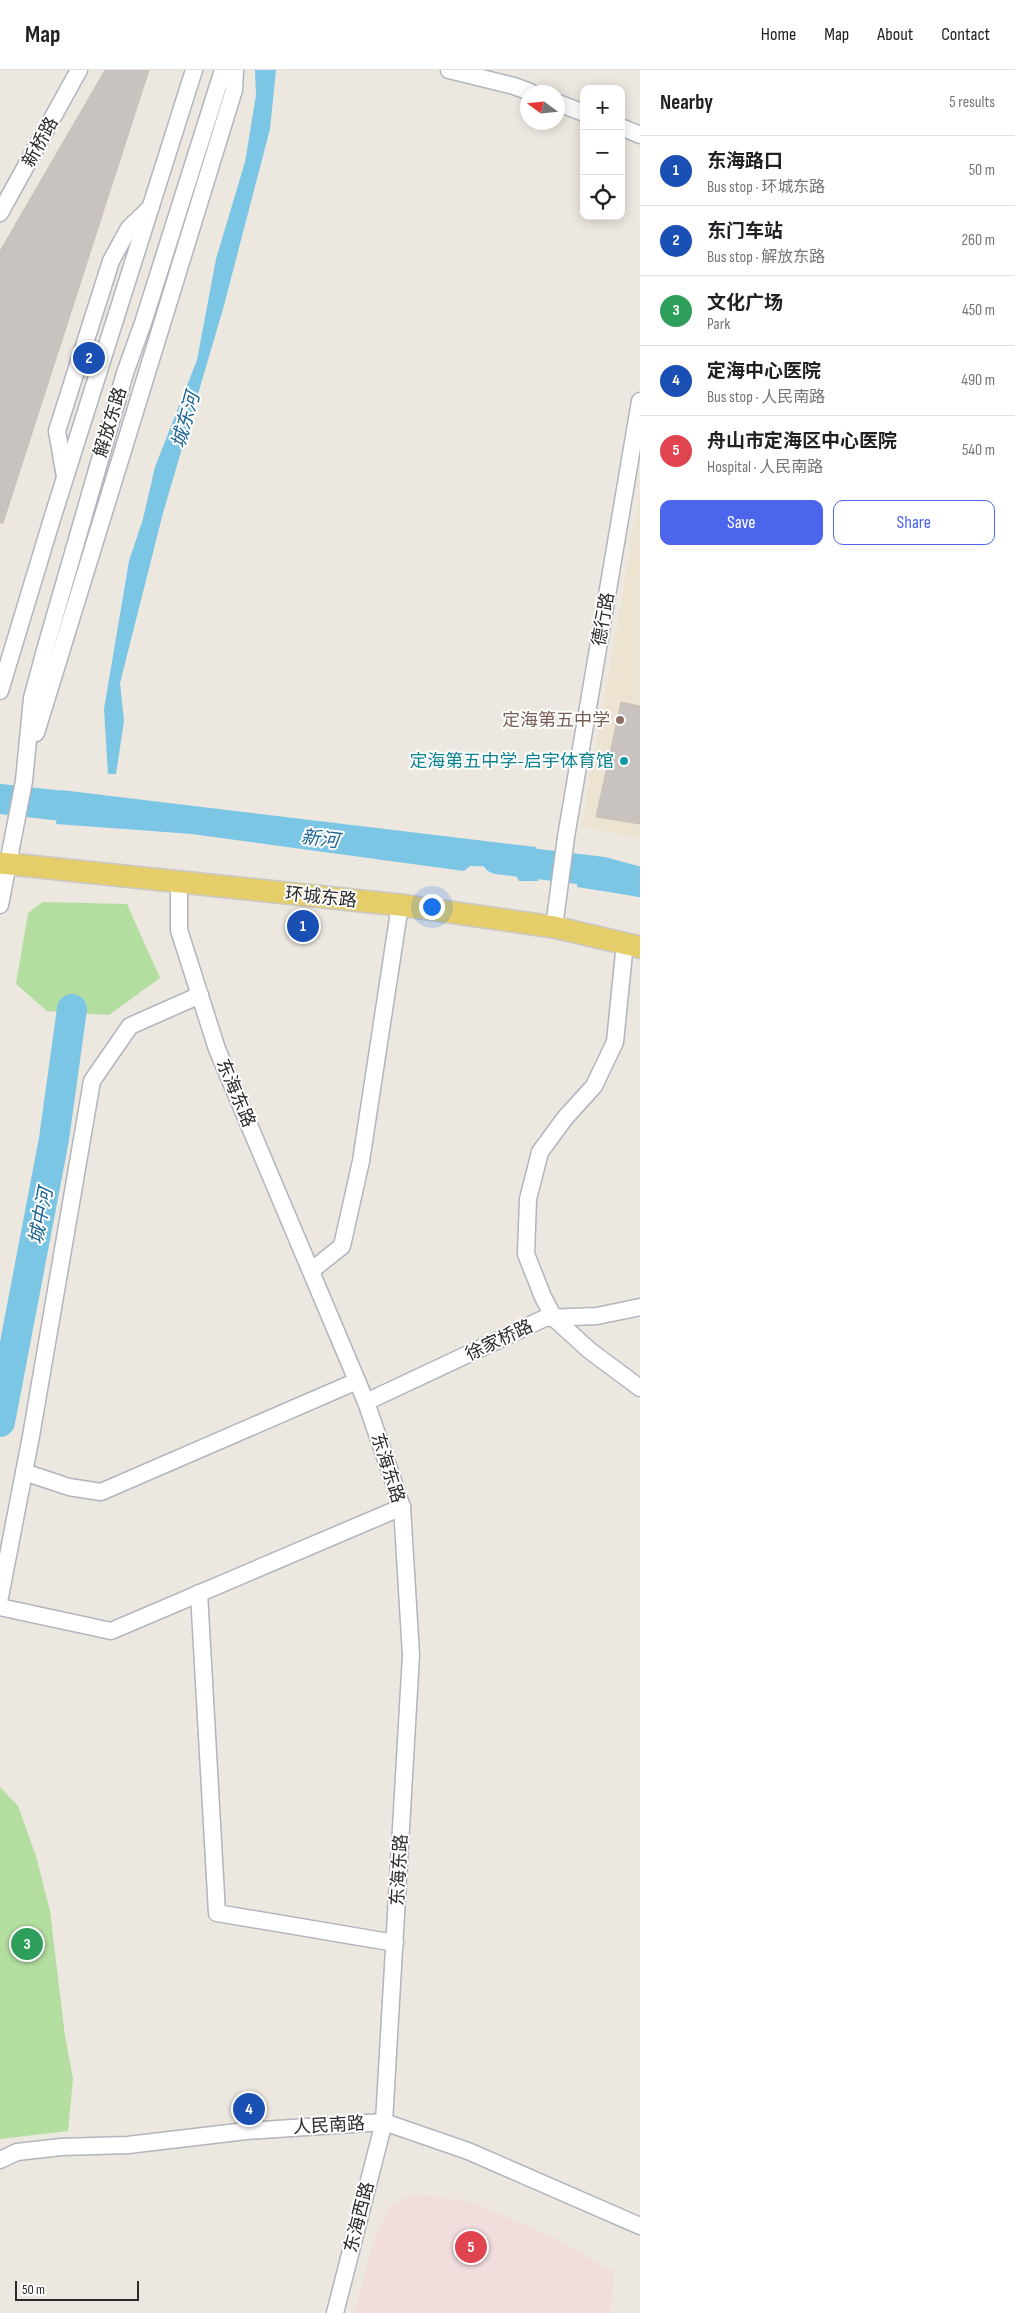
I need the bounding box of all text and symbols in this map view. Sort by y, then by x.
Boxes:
text: Map [25,20,60,49]
text: Home [761,24,796,45]
text: Map [824,24,849,45]
text: About [877,24,913,45]
text: Contact [941,24,990,45]
north arrow [520,85,565,130]
map controls [580,85,625,220]
button: + [580,85,625,130]
text: Nearby [660,90,713,115]
text: 5 results [949,93,995,112]
street label: 新桥路 [18,114,63,171]
button: − [580,130,625,175]
text: 东海路口 [707,150,783,173]
text: 1 [673,161,679,180]
text: 50 m [969,161,995,180]
button: locate [580,175,625,220]
text: Bus stop · 环城东路 [707,178,825,197]
text: 东门车站 [707,220,783,243]
text: 2 [672,231,680,250]
text: 260 m [961,231,995,250]
text: Bus stop · 解放东路 [707,248,825,267]
text: 文化广场 [707,292,783,315]
text: 3 [672,301,680,320]
text: 450 m [962,301,995,320]
text: Park [707,315,730,334]
pin: 2 [73,339,105,377]
text: 定海中心医院 [707,360,821,383]
text: 4 [672,371,680,390]
text: 490 m [961,371,995,390]
street label: 解放东路 [90,385,131,460]
water label: 城东河 [168,386,206,451]
text: Bus stop · 人民南路 [707,388,825,407]
text: 舟山市定海区中心医院 [707,430,897,453]
text: 5 [672,441,680,460]
text: 540 m [962,441,995,460]
text: Hospital · 人民南路 [707,458,823,477]
button: Save [660,500,823,545]
button: Share [833,500,995,545]
street label: 德行路 [588,591,619,647]
place label: 定海第五中学 [502,710,610,731]
marker: 定海第五中学 [614,714,626,726]
place label: 定海第五中学-启宇体育馆 [409,751,614,772]
marker: 定海第五中学-启宇体育馆 [618,755,630,767]
water label: 新河 [300,826,344,854]
street label: 环城东路 [284,883,358,912]
your location [419,894,445,920]
pin: 1 [287,907,319,945]
street label: 东海东路 [212,1056,259,1130]
water label: 城中河 [25,1182,59,1246]
street label: 徐家桥路 [462,1316,536,1365]
street label: 东海东路 [366,1431,409,1506]
street label: 东海东路 [387,1834,412,1907]
pin: 3 [11,1925,43,1963]
pin: 4 [233,2090,265,2128]
street label: 人民南路 [293,2113,366,2138]
street label: 东海西路 [341,2180,378,2255]
pin: 5 [455,2228,487,2266]
scale bar [15,2278,139,2301]
text: 50 m [22,2281,45,2298]

